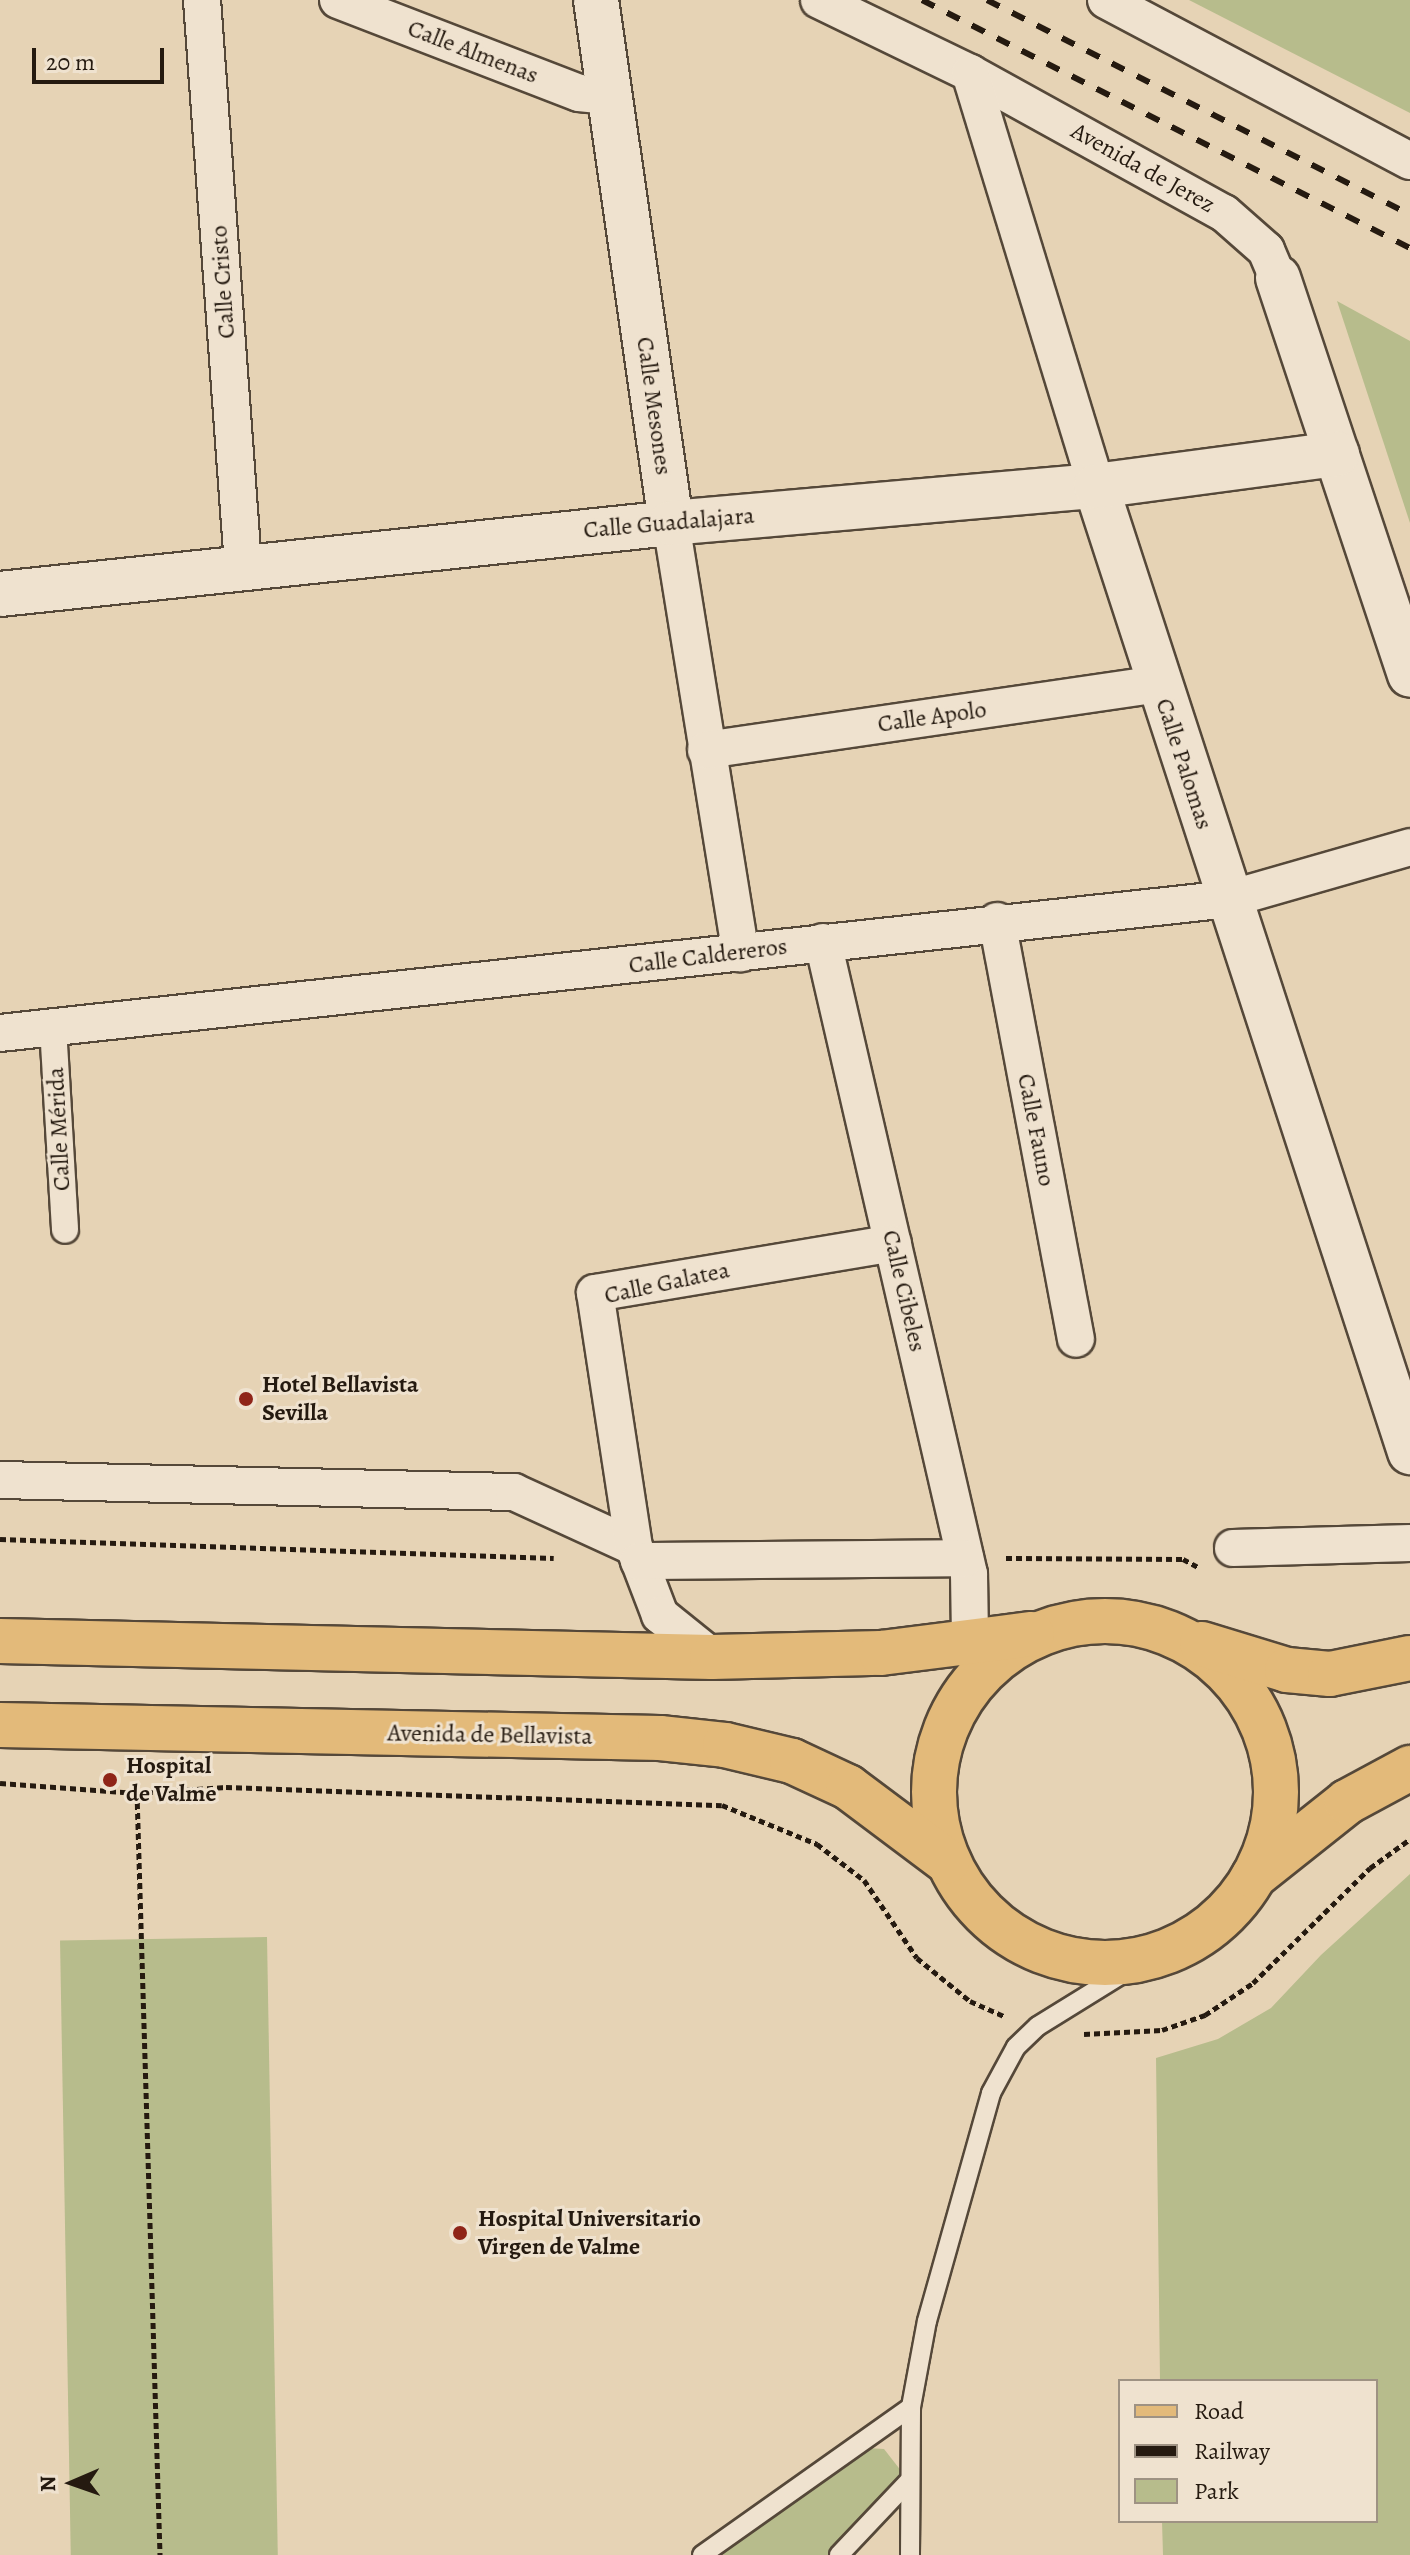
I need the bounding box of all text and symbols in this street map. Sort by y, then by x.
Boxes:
street label: Calle Almenas [404,14,542,90]
scale bar [36,32,168,82]
text: 20 m [46,46,95,78]
street label: Avenida de Jerez [1066,117,1220,219]
street label: Calle Cristo [205,224,241,340]
street label: Calle Mesones [630,335,678,477]
street label: Calle Guadalajara [582,501,756,545]
street label: Calle Apolo [876,695,988,739]
street label: Calle Palomas [1149,695,1219,833]
street label: Calle Caldereros [627,932,789,980]
street label: Calle Mérida [41,1066,77,1192]
street label: Calle Fauno [1011,1071,1061,1189]
street label: Calle Cibeles [876,1227,932,1355]
street label: Calle Galatea [602,1256,732,1310]
place label: Hotel Bellavista Sevilla [262,1371,419,1427]
marker: Hotel Bellavista Sevilla [237,1390,255,1408]
street label: Avenida de Bellavista [387,1719,593,1751]
place label: Hospital de Valme [126,1752,217,1808]
marker: Hospital de Valme [101,1771,119,1789]
place label: Hospital Universitario Virgen de Valme [478,2205,701,2261]
marker: Hospital Universitario Virgen de Valme [449,2222,471,2244]
legend [1118,2379,1378,2523]
text: Road [1194,2395,1244,2427]
text: Railway [1194,2435,1270,2467]
north arrow [32,2443,112,2523]
text: N [33,2475,63,2492]
text: Park [1194,2475,1239,2507]

